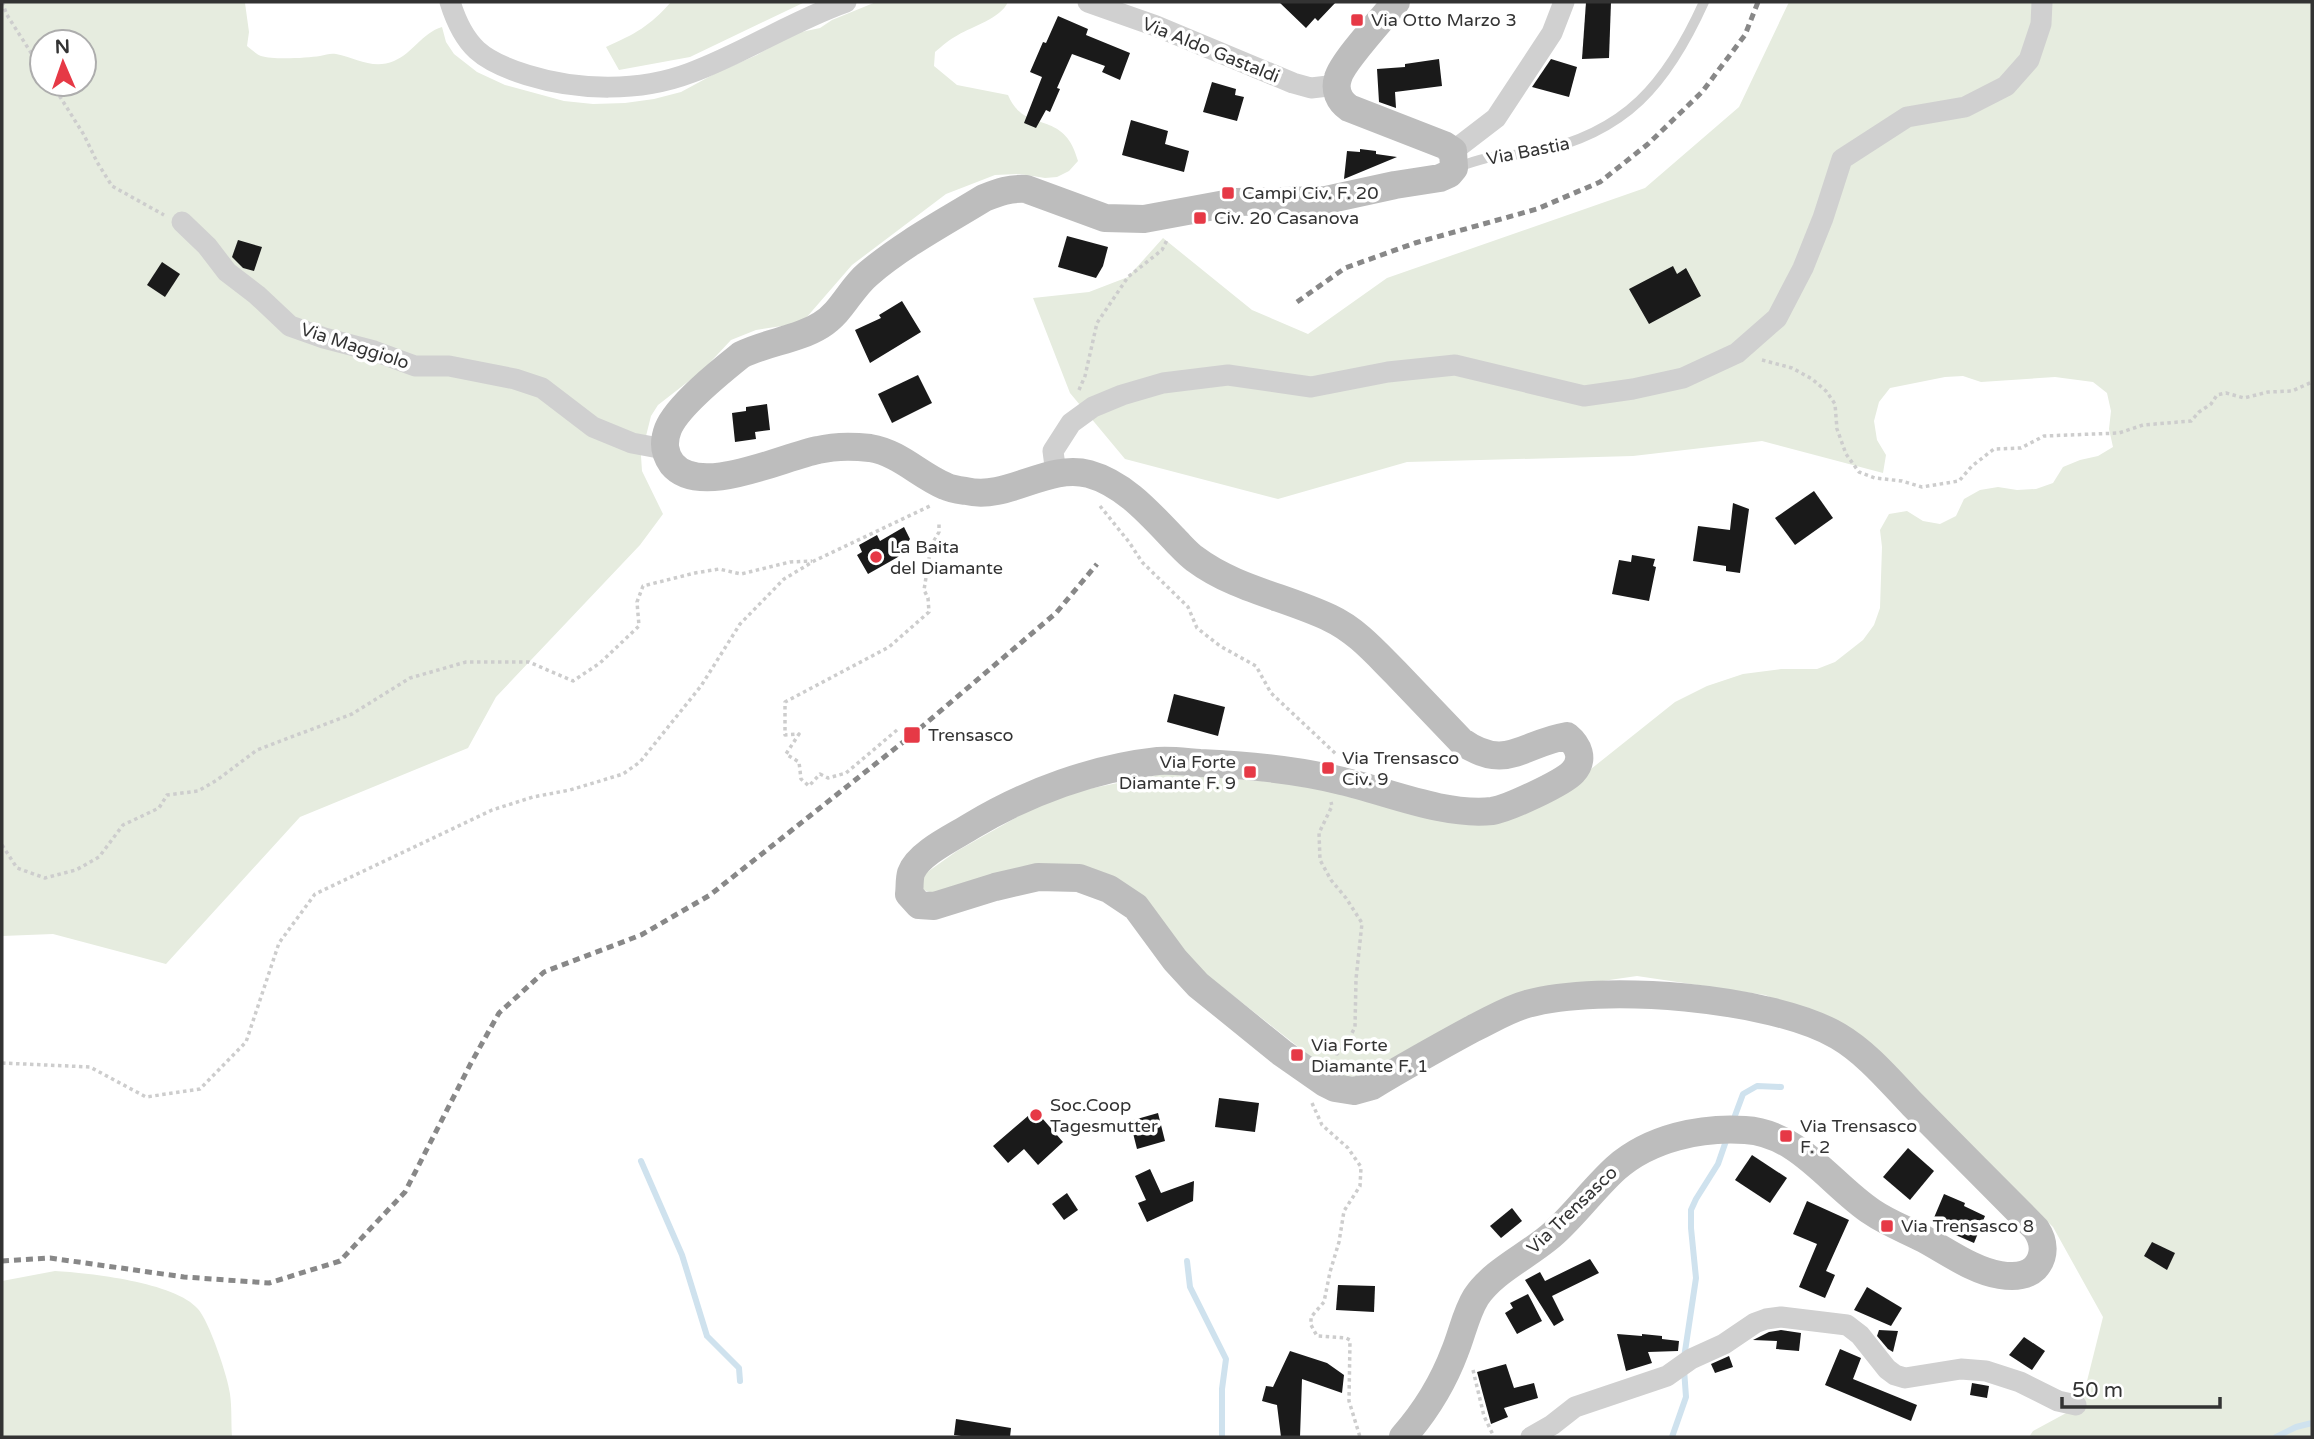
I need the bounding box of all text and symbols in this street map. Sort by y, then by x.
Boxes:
place label: Via Otto Marzo 3 [1371,9,1517,31]
street label: Via Aldo Gastaldi [1139,12,1283,88]
marker: Via Otto Marzo 3 [1349,12,1365,28]
north arrow [28,28,98,98]
text: N [54,36,70,58]
street label: Via Bastia [1485,132,1571,170]
place label: Campi Civ. F. 20 [1242,182,1378,204]
marker: Campi Civ. F. 20 [1220,185,1236,201]
place label: Civ. 20 Casanova [1214,207,1359,229]
marker: Civ. 20 Casanova [1192,210,1208,226]
street label: Via Maggiolo [298,318,412,374]
place label: La Baita del Diamante [890,536,1003,579]
marker: La Baita del Diamante [868,549,884,565]
place label: Trensasco [928,724,1014,746]
marker: Trensasco [902,725,922,745]
place label: Via Trensasco Civ. 9 [1342,747,1459,790]
place label: Via Forte Diamante F. 9 [1119,751,1236,794]
marker: Via Trensasco Civ. 9 [1320,760,1336,776]
marker: Via Forte Diamante F. 9 [1242,764,1258,780]
place label: Via Forte Diamante F. 1 [1311,1034,1428,1077]
marker: Via Forte Diamante F. 1 [1289,1047,1305,1063]
place label: Soc.Coop Tagesmutter [1050,1094,1158,1137]
marker: Soc.Coop Tagesmutter [1028,1107,1044,1123]
place label: Via Trensasco F. 2 [1800,1115,1917,1158]
marker: Via Trensasco F. 2 [1778,1128,1794,1144]
street label: Via Trensasco [1522,1161,1622,1259]
place label: Via Trensasco 8 [1901,1215,2034,1237]
marker: Via Trensasco 8 [1879,1218,1895,1234]
scale bar [2062,1366,2220,1410]
text: 50 m [2072,1378,2123,1403]

